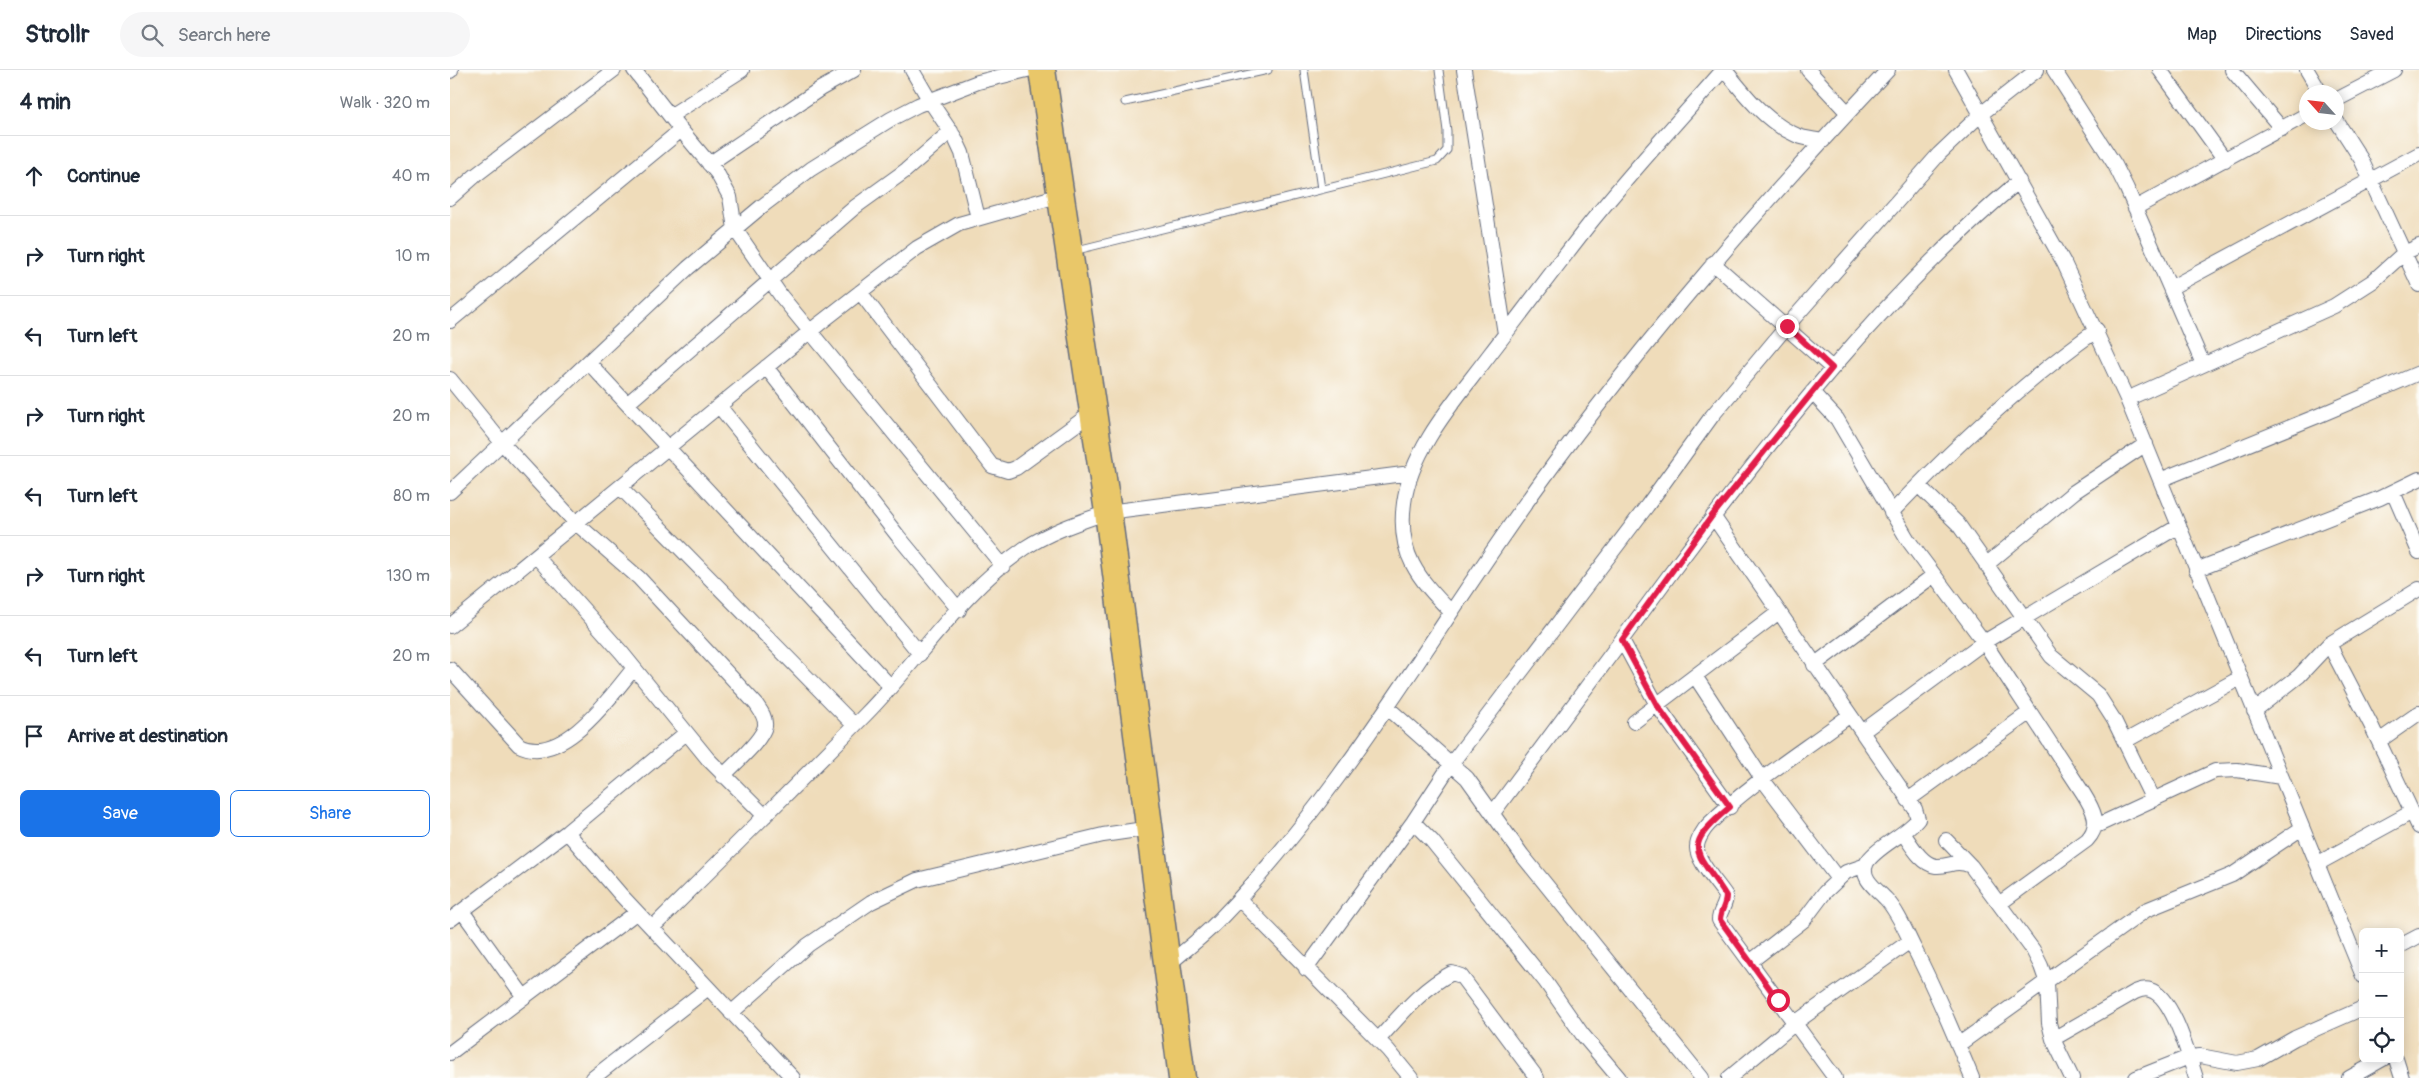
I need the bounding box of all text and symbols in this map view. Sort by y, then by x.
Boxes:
search box [120,12,470,57]
text: Strollr [25,20,90,49]
icon: search [138,21,166,49]
text: Search here [178,23,270,47]
text: Map [2187,23,2217,46]
text: Directions [2245,23,2321,46]
text: Saved [2349,23,2394,46]
north arrow [2299,85,2344,130]
text: 4 min [20,89,71,116]
text: Walk · 320 m [340,93,430,113]
icon: ahead [20,162,48,190]
text: Continue [67,164,140,188]
text: 40 m [392,166,430,186]
icon: right [20,242,48,270]
text: Turn right [67,244,145,268]
text: 10 m [395,246,430,266]
route end [1776,315,1799,338]
icon: left [20,322,48,350]
text: Turn left [67,324,137,348]
text: 20 m [392,326,430,346]
icon: right [20,402,48,430]
text: Turn right [67,404,145,428]
text: 20 m [392,406,430,426]
icon: left [20,482,48,510]
text: Turn left [67,484,137,508]
text: 80 m [393,486,430,506]
icon: right [20,562,48,590]
text: Turn right [67,564,145,588]
text: 130 m [386,566,430,586]
icon: left [20,642,48,670]
text: Turn left [67,644,137,668]
text: 20 m [392,646,430,666]
icon: arrive [20,722,48,750]
text: Arrive at destination [67,724,228,748]
button: Save [20,790,220,837]
button: Share [230,790,430,837]
map controls [2359,928,2404,1063]
button: + [2359,928,2404,973]
button: − [2359,973,2404,1018]
route start [1767,989,1790,1012]
button: locate [2359,1018,2404,1063]

